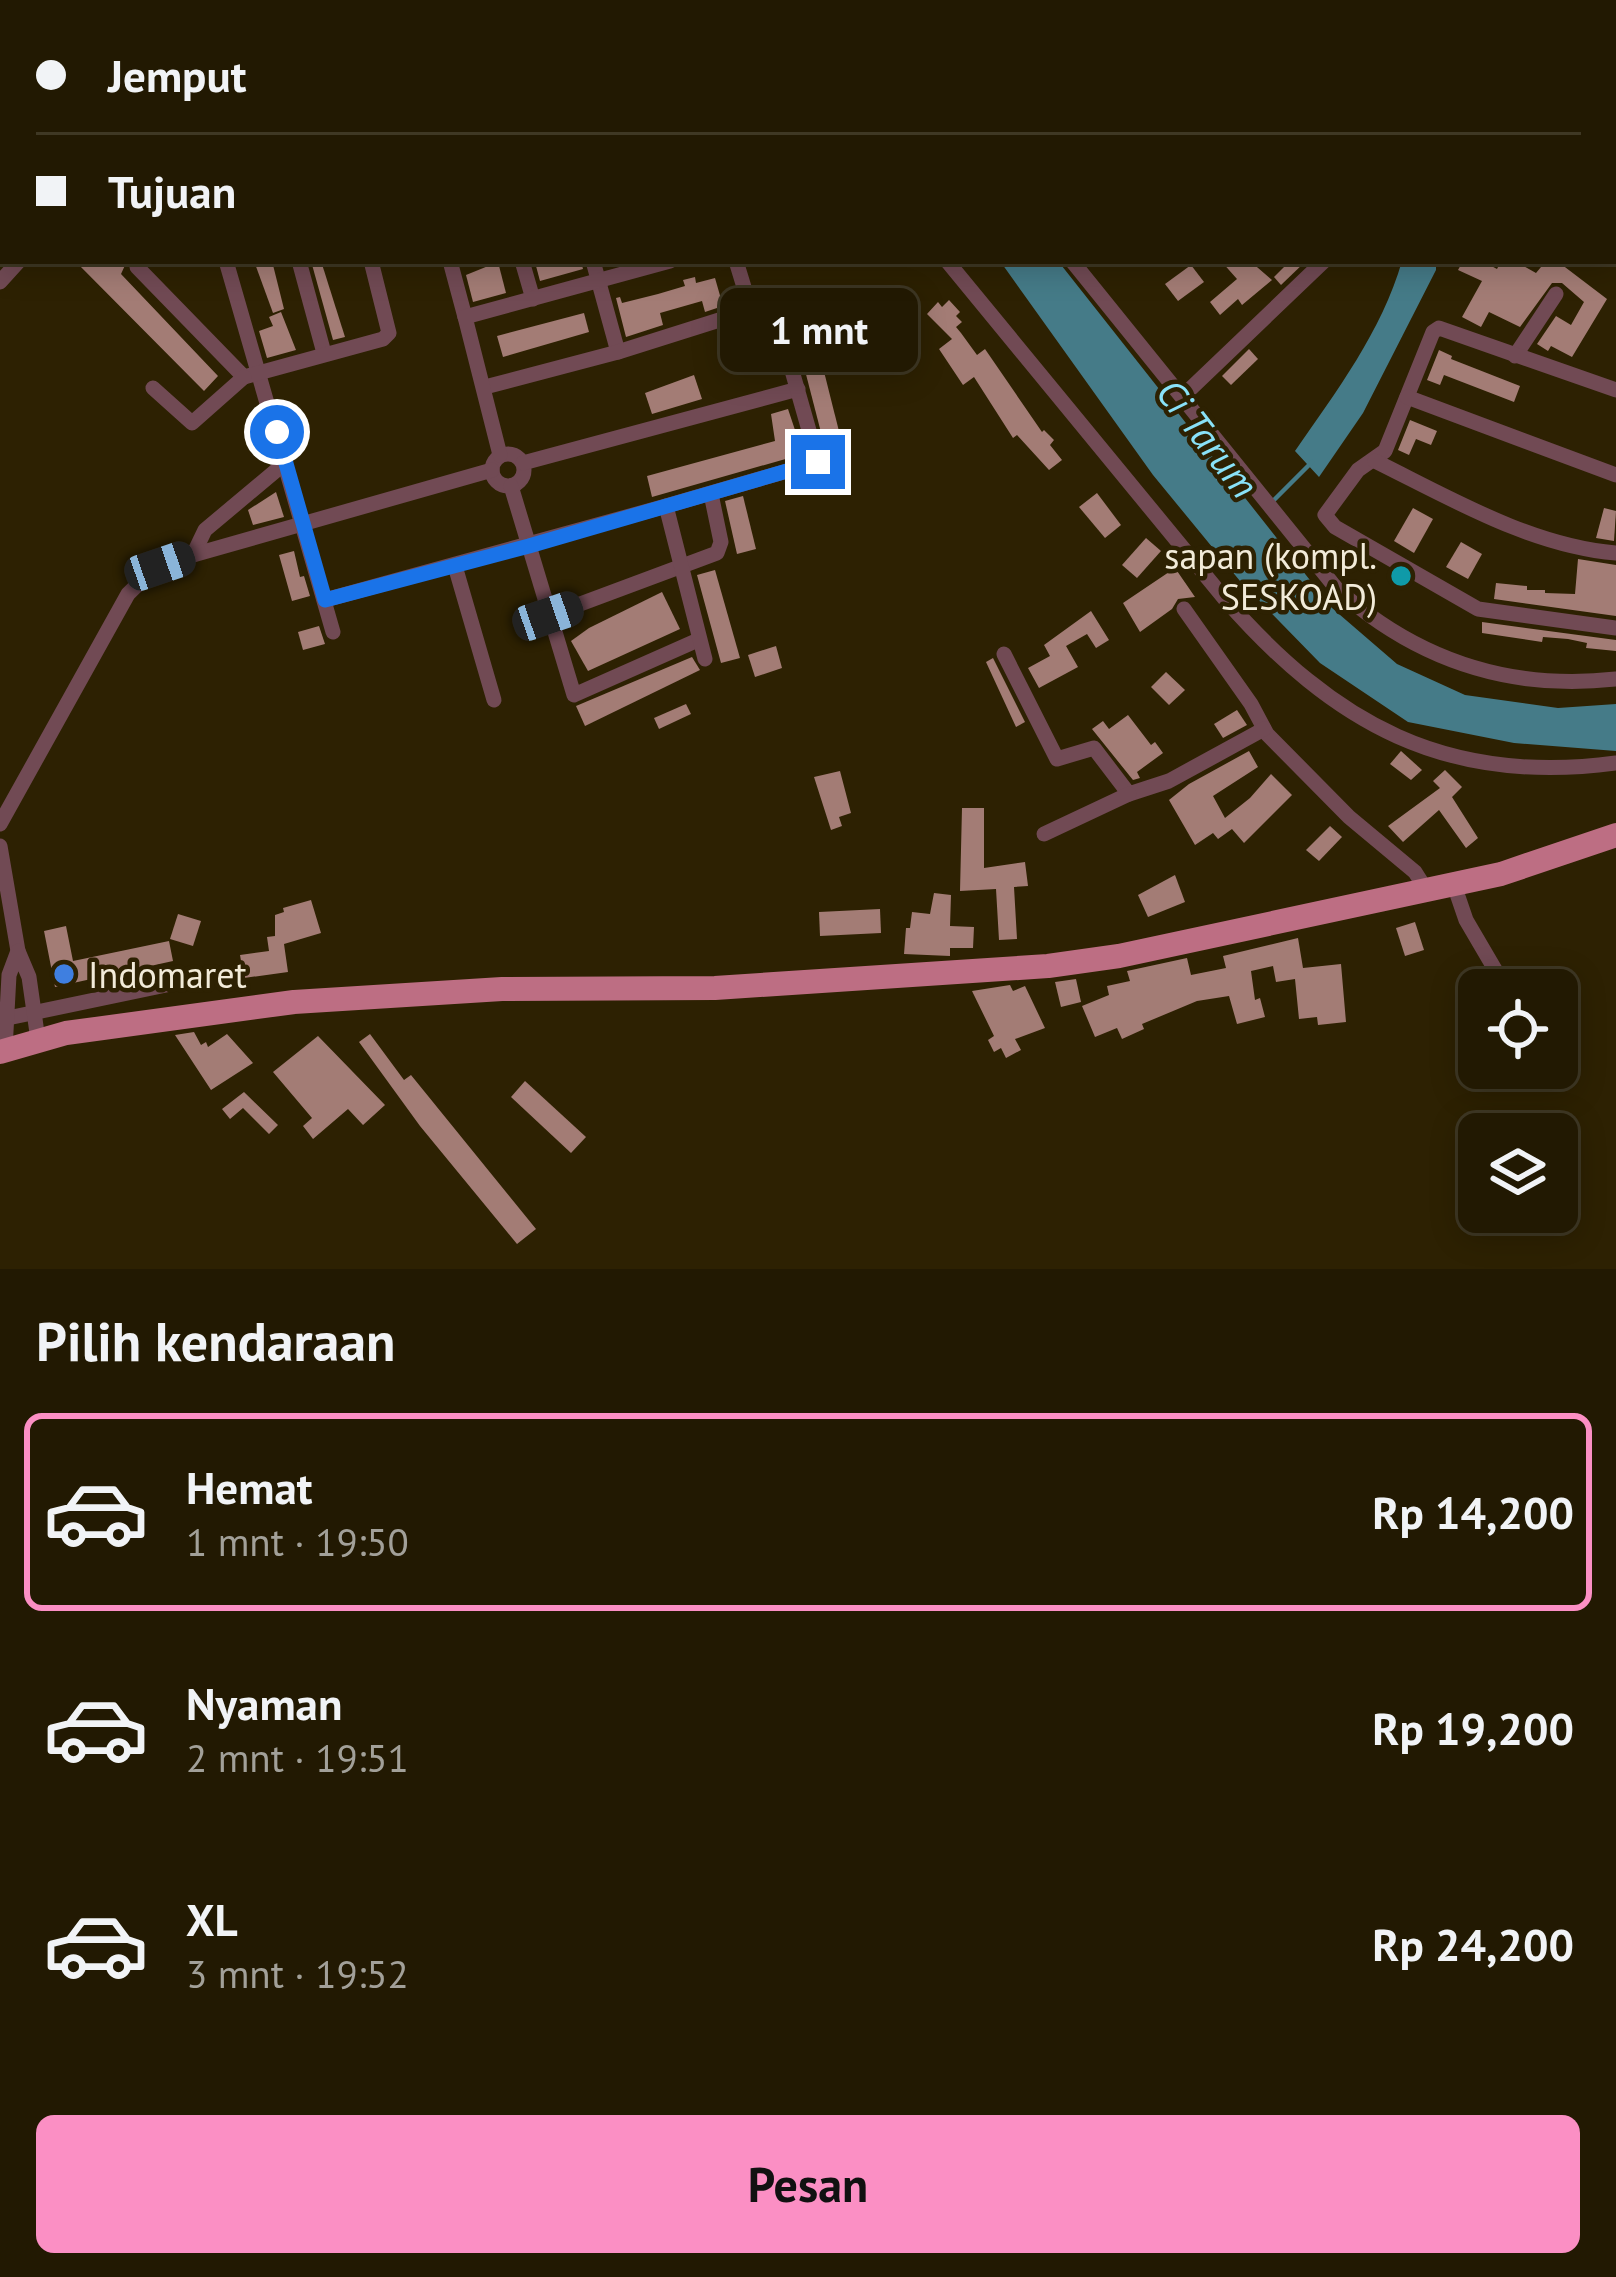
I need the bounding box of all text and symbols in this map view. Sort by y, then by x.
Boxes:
text: Jemput [108,46,246,104]
text: Tujuan [108,162,236,220]
callout: 1 mnt [719,288,917,372]
text: 1 mnt [770,304,868,355]
water label: Ci Tarum [1146,368,1270,508]
route start [250,405,304,459]
route end [791,435,845,489]
place label: sapan (kompl. SESKOAD) [1164,532,1377,620]
car [120,537,200,595]
marker: sapan (kompl. SESKOAD) [1388,563,1414,589]
car [508,587,588,645]
place label: Indomaret [88,951,247,998]
marker: Indomaret [51,961,77,987]
map controls [1458,969,1578,1233]
button: locate [1458,969,1578,1089]
button: layers [1458,1113,1578,1233]
text: Pilih kendaraan [36,1306,395,1376]
icon: car [42,1458,150,1566]
text: Hemat [186,1458,312,1516]
text: Rp 14,200 [1372,1483,1574,1541]
text: 1 mnt · 19:50 [186,1516,409,1567]
icon: car [42,1674,150,1782]
text: Nyaman [186,1674,342,1732]
text: Rp 19,200 [1372,1699,1574,1757]
text: 2 mnt · 19:51 [186,1732,409,1783]
icon: car [42,1890,150,1998]
text: XL [186,1890,238,1948]
text: Rp 24,200 [1372,1915,1574,1973]
text: 3 mnt · 19:52 [186,1948,409,1999]
button: Pesan [36,2115,1580,2253]

